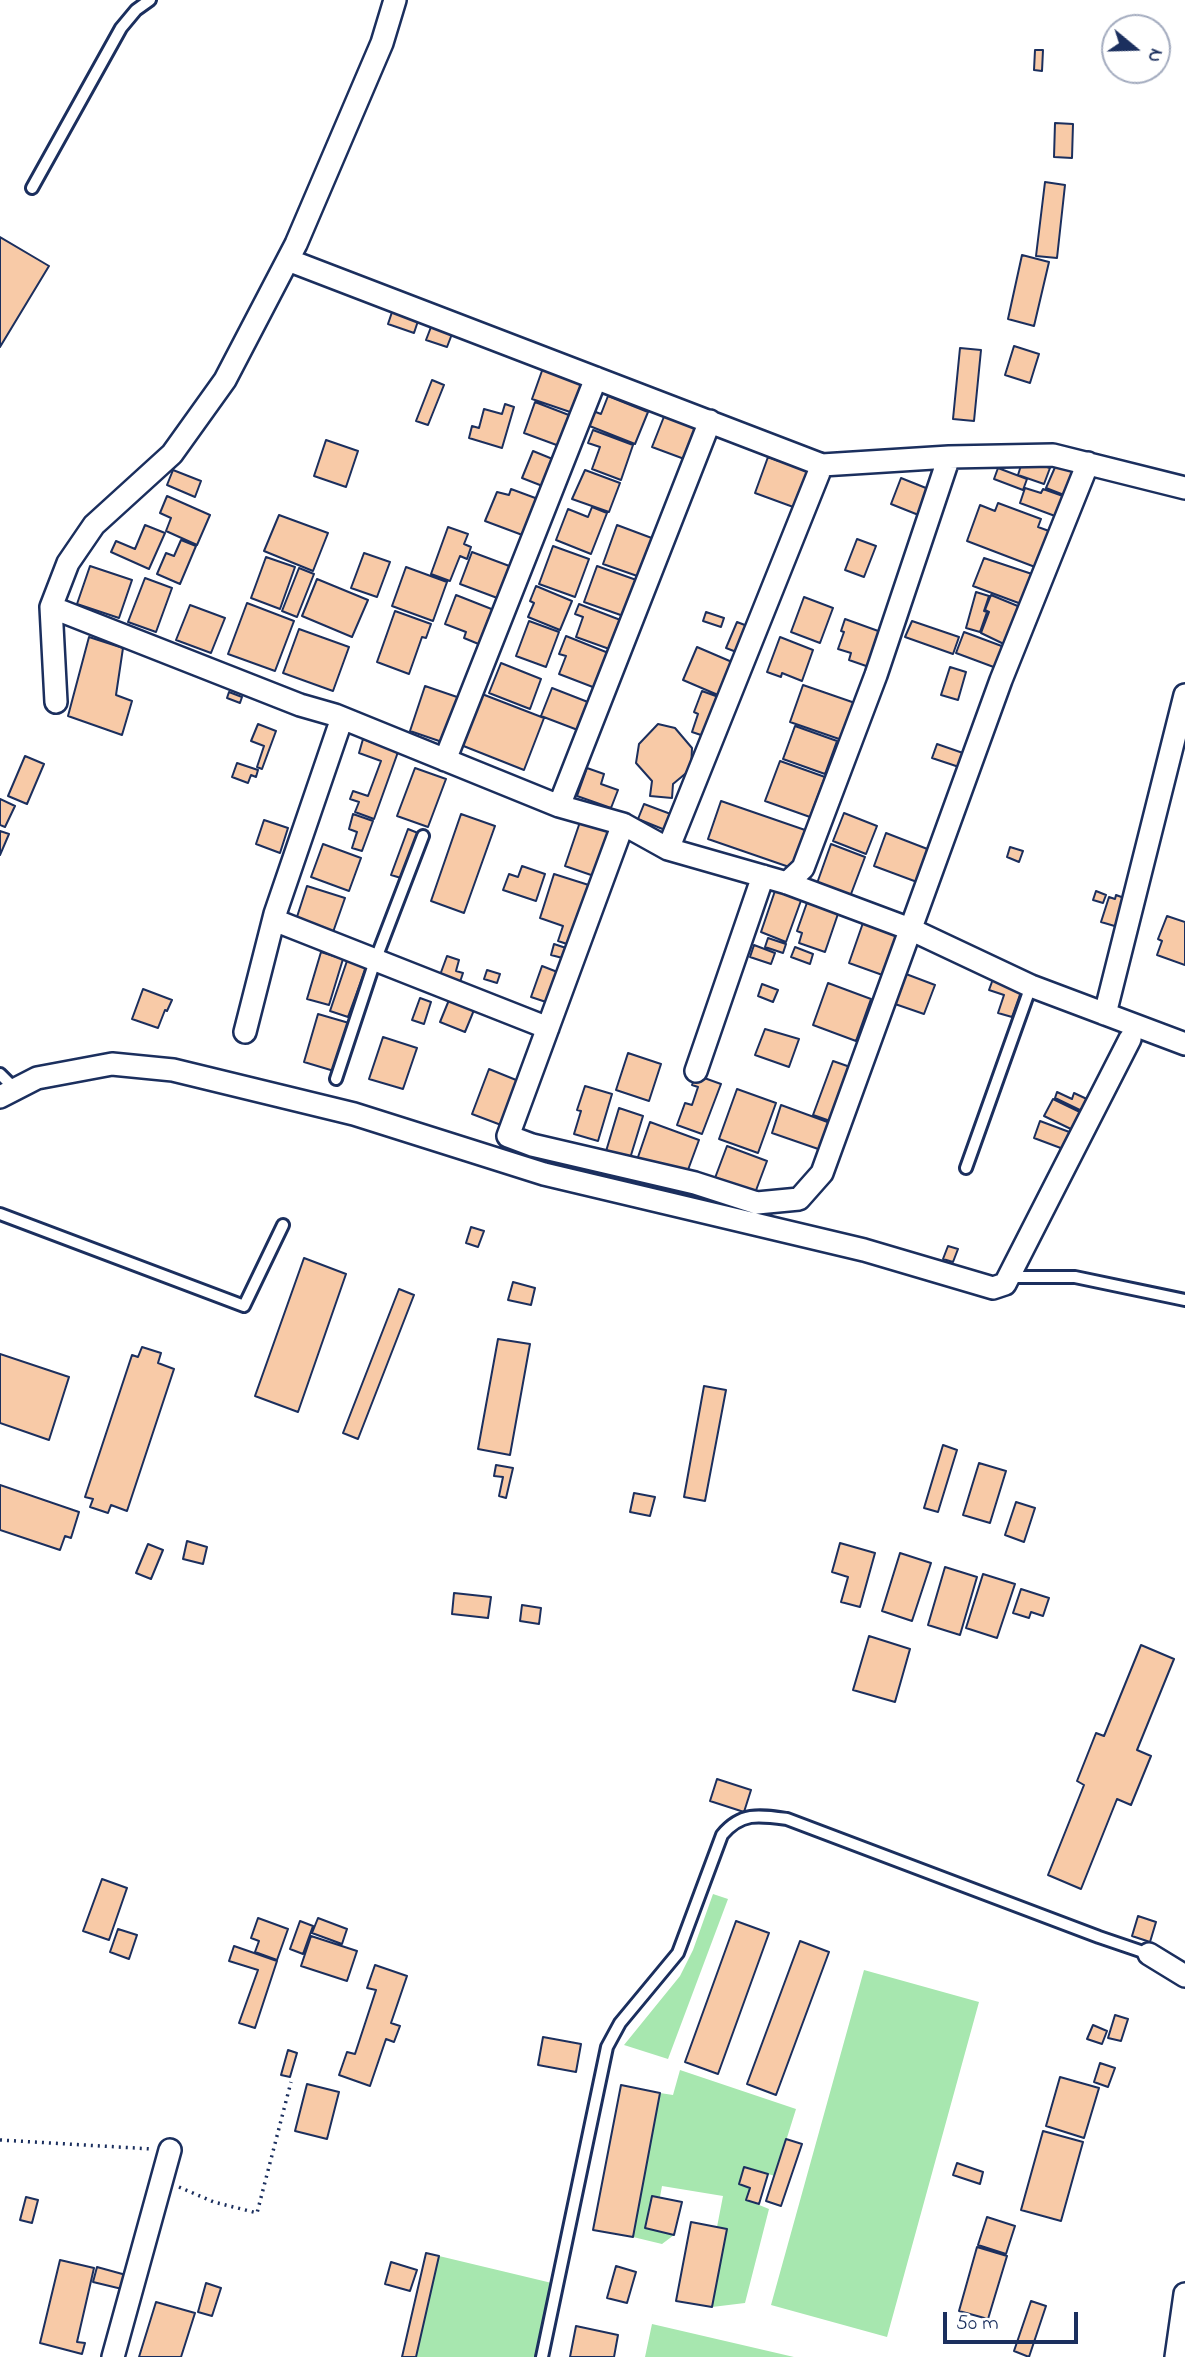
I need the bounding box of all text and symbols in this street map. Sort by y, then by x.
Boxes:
north arrow [1101,14,1171,84]
text: N [1140,45,1169,66]
scale bar [947,2298,1082,2342]
text: 50 m [956,2309,999,2339]

